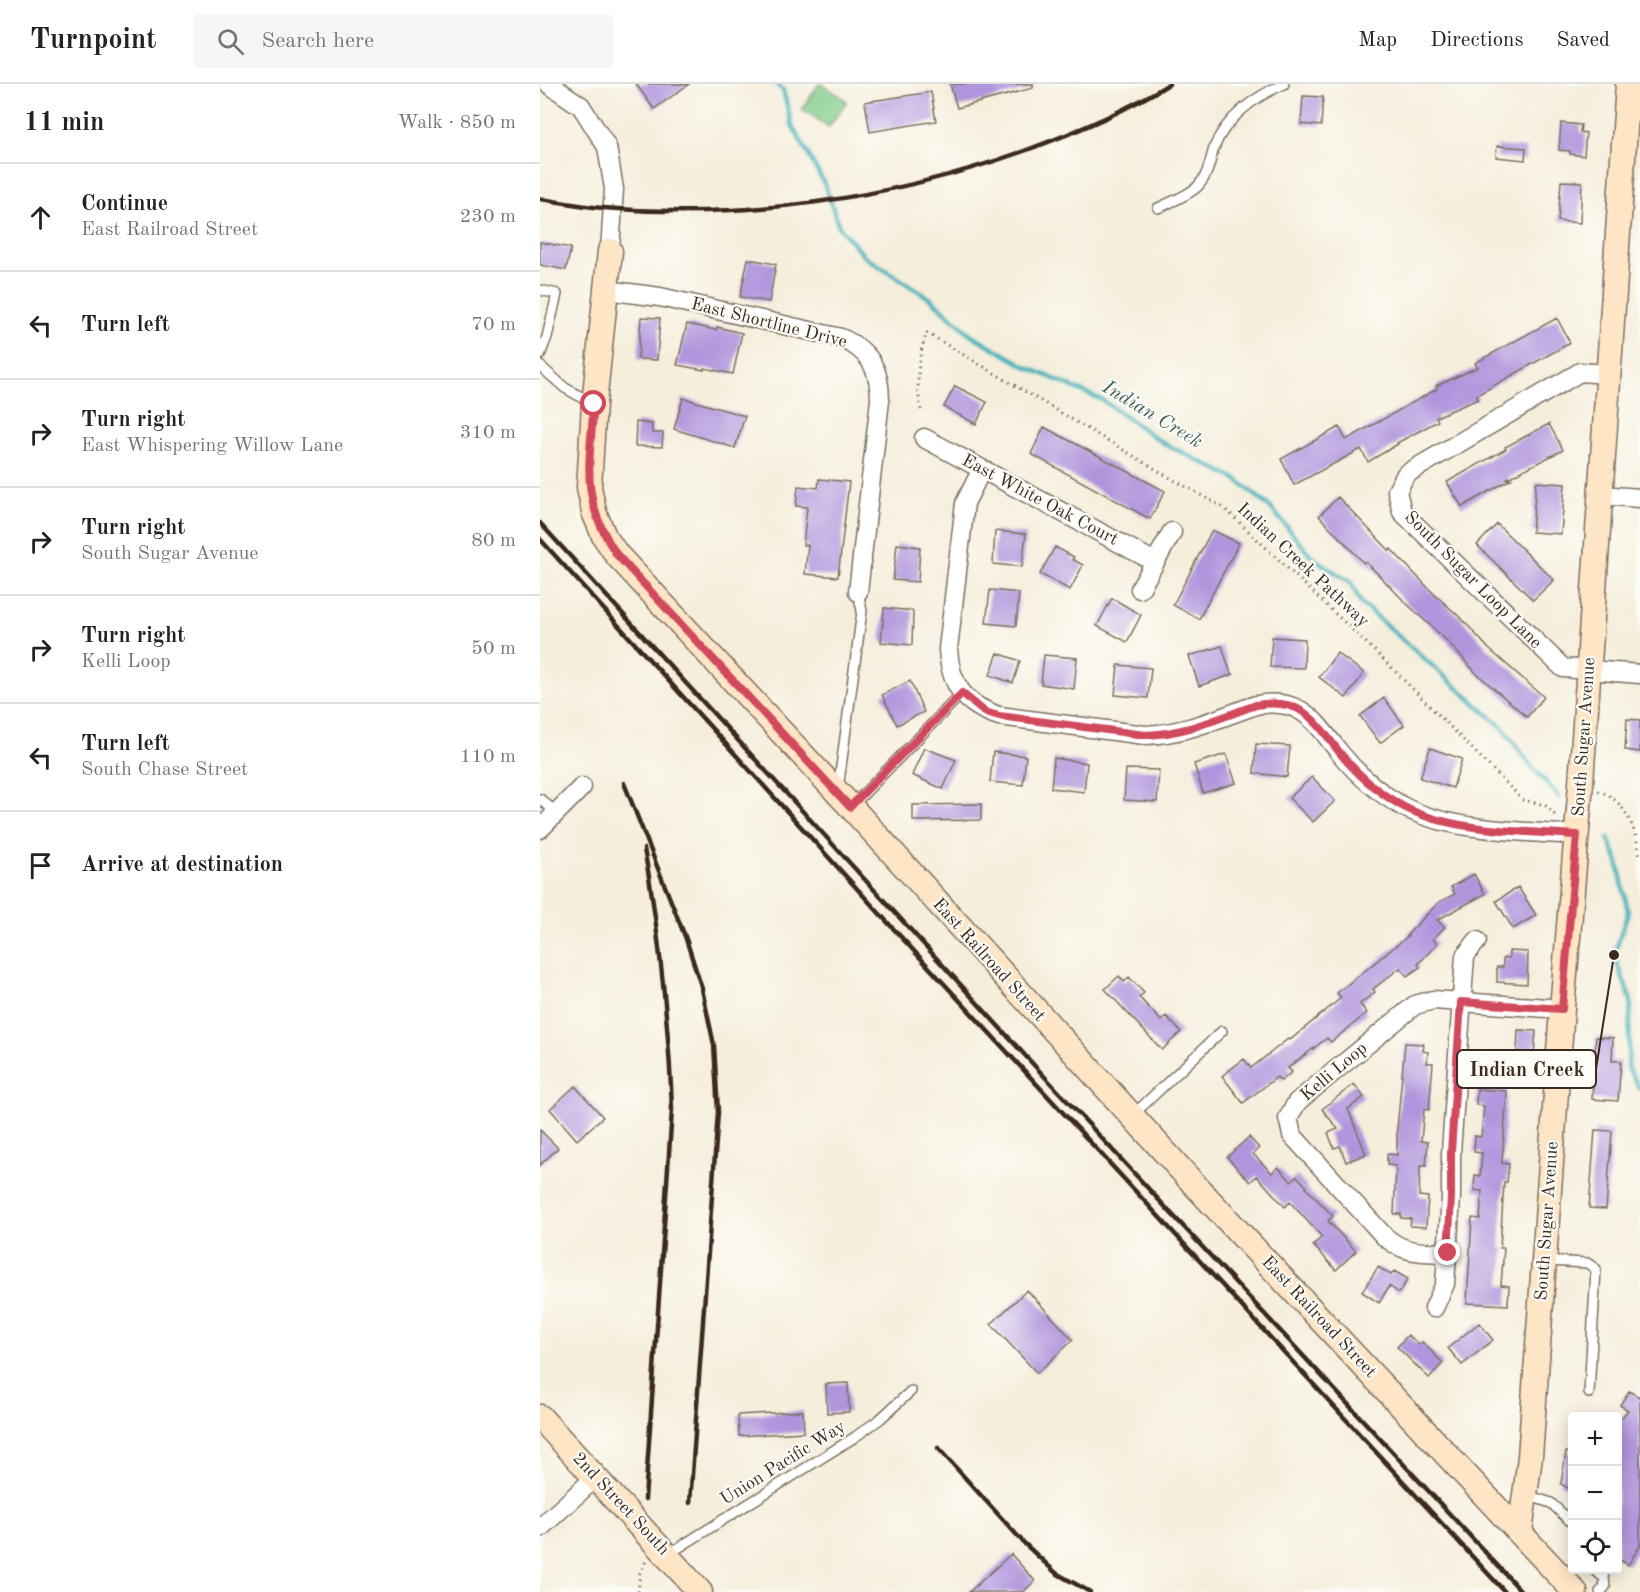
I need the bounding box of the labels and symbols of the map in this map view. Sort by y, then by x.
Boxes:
street label: East Shortline Drive [689,295,849,351]
water label: Indian Creek [1098,377,1206,453]
route start [580,390,606,416]
street label: East White Oak Court [959,451,1121,549]
street label: Indian Creek Pathway [1234,499,1373,631]
street label: South Sugar Loop Lane [1401,508,1545,652]
street label: South Sugar Avenue [1569,657,1599,817]
street label: East Railroad Street [929,895,1049,1025]
street label: Kelli Loop [1297,1039,1371,1105]
callout: Indian Creek [1457,1050,1596,1088]
text: Indian Creek [1469,1061,1585,1081]
street label: South Sugar Avenue [1532,1141,1562,1301]
route end [1434,1239,1460,1265]
street label: East Railroad Street [1258,1253,1380,1381]
street label: Union Pacific Way [717,1417,849,1509]
street label: 2nd Street South [569,1449,673,1559]

